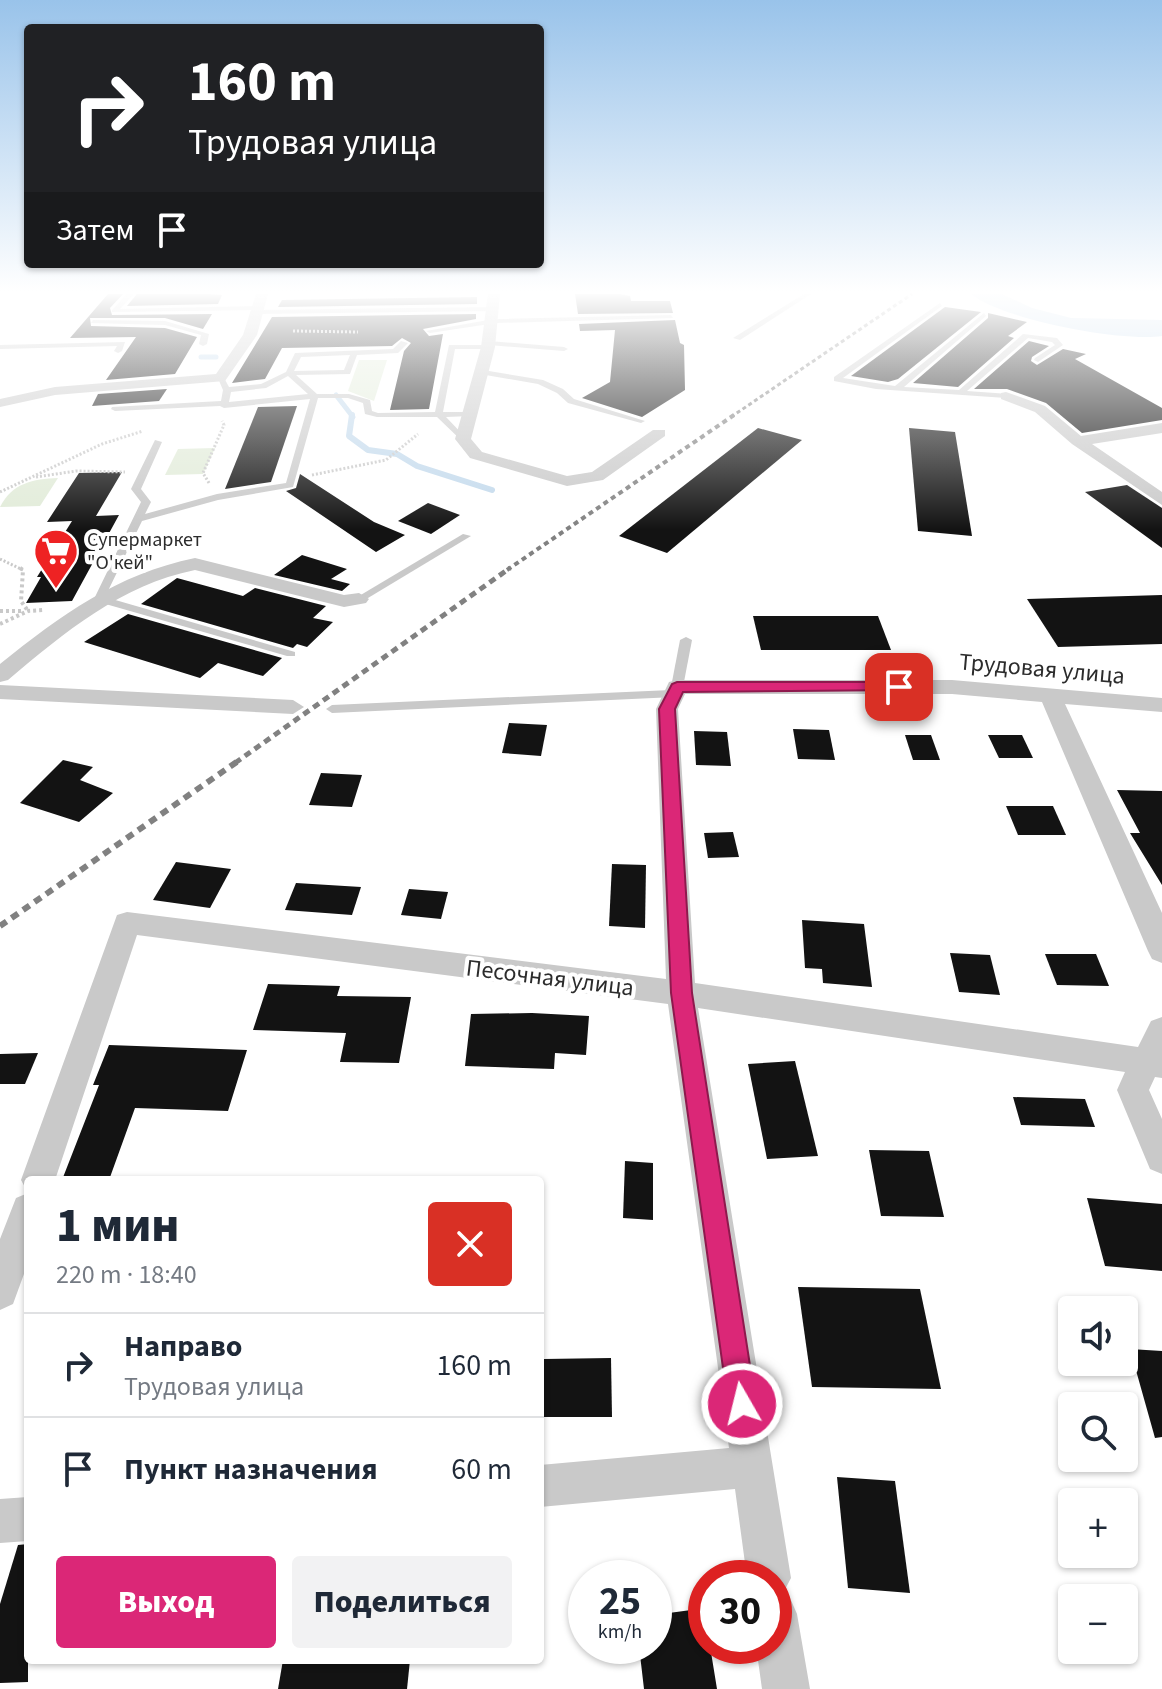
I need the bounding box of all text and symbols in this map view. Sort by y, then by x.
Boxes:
text: 160 m [188,43,336,122]
icon: right [56,56,160,160]
text: Трудовая улица [188,117,437,168]
icon: arrive [150,208,194,252]
text: Затем [56,209,134,252]
place label: Супермаркет "О'кей" [87,526,202,577]
supermarket icon: Супермаркет "О'кей" [32,527,80,590]
street label: Трудовая улица [958,644,1126,694]
pin [865,653,933,721]
icon: arrive [877,665,921,709]
street label: Песочная улица [464,950,636,1006]
text: 1 мин [56,1192,179,1260]
button: close [428,1202,512,1286]
text: 220 m · 18:40 [56,1256,197,1293]
map controls [1058,1296,1138,1664]
button: sound [1058,1296,1138,1376]
text: Направо [124,1325,242,1368]
icon: right [56,1343,100,1387]
text: 160 m [436,1344,512,1387]
position arrow [700,1362,784,1446]
text: Трудовая улица [124,1368,304,1405]
button: search [1058,1392,1138,1472]
icon: arrive [56,1447,100,1491]
text: Пункт назначения [124,1448,378,1491]
text: 60 m [451,1448,512,1491]
button: + [1058,1488,1138,1568]
button: Выход [56,1556,276,1648]
button: Поделиться [292,1556,512,1648]
speed limit sign: 30 [688,1560,792,1664]
text: 25 [599,1573,641,1630]
button: − [1058,1584,1138,1664]
text: km/h [598,1618,642,1646]

